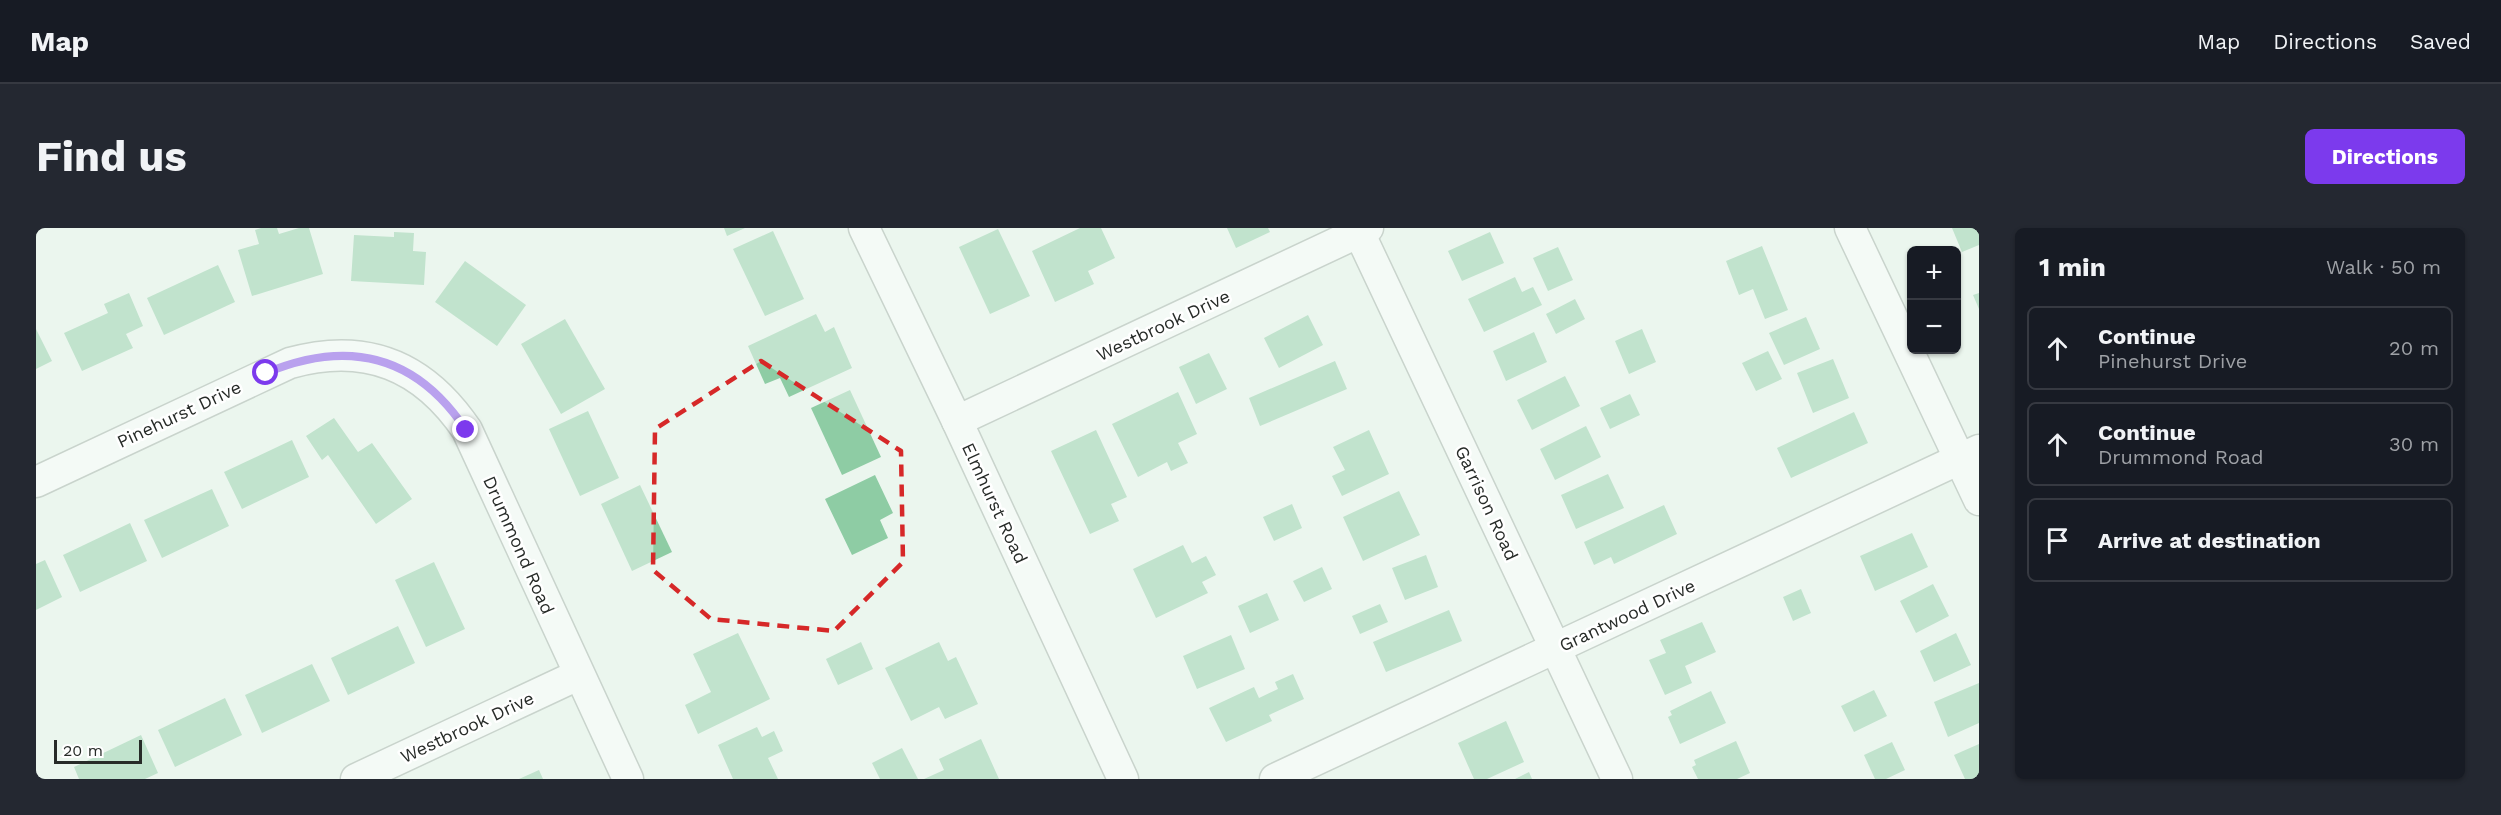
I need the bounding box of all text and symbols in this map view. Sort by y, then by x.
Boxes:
text: Map [30,25,89,58]
text: Map [2197,29,2240,54]
text: Directions [2273,29,2377,54]
text: Saved [2410,29,2471,54]
button: Directions [2305,129,2465,184]
text: Find us [36,132,187,181]
map controls [1907,246,1961,354]
button: + [1907,246,1961,300]
text: 1 min [2039,252,2106,282]
text: Walk · 50 m [2326,255,2441,279]
street label: Westbrook Drive [1093,285,1233,365]
button: − [1907,300,1961,354]
text: Continue [2098,324,2196,349]
icon: ahead [2041,332,2074,365]
text: 20 m [2389,336,2439,360]
text: Pinehurst Drive [2098,349,2247,373]
route start [252,359,278,385]
street label: Pinehurst Drive [114,376,244,452]
route end [452,416,478,442]
text: Continue [2098,420,2196,445]
icon: ahead [2041,428,2074,461]
text: 30 m [2389,432,2439,456]
street label: Elmhurst Road [958,439,1032,567]
street label: Garrison Road [1451,442,1523,564]
text: Drummond Road [2098,445,2264,469]
street label: Drummond Road [479,473,559,617]
icon: arrive [2041,524,2074,557]
text: Arrive at destination [2098,528,2321,553]
street label: Grantwood Drive [1556,574,1698,656]
street label: Westbrook Drive [397,687,537,767]
scale bar [54,737,142,764]
text: 20 m [63,741,103,760]

